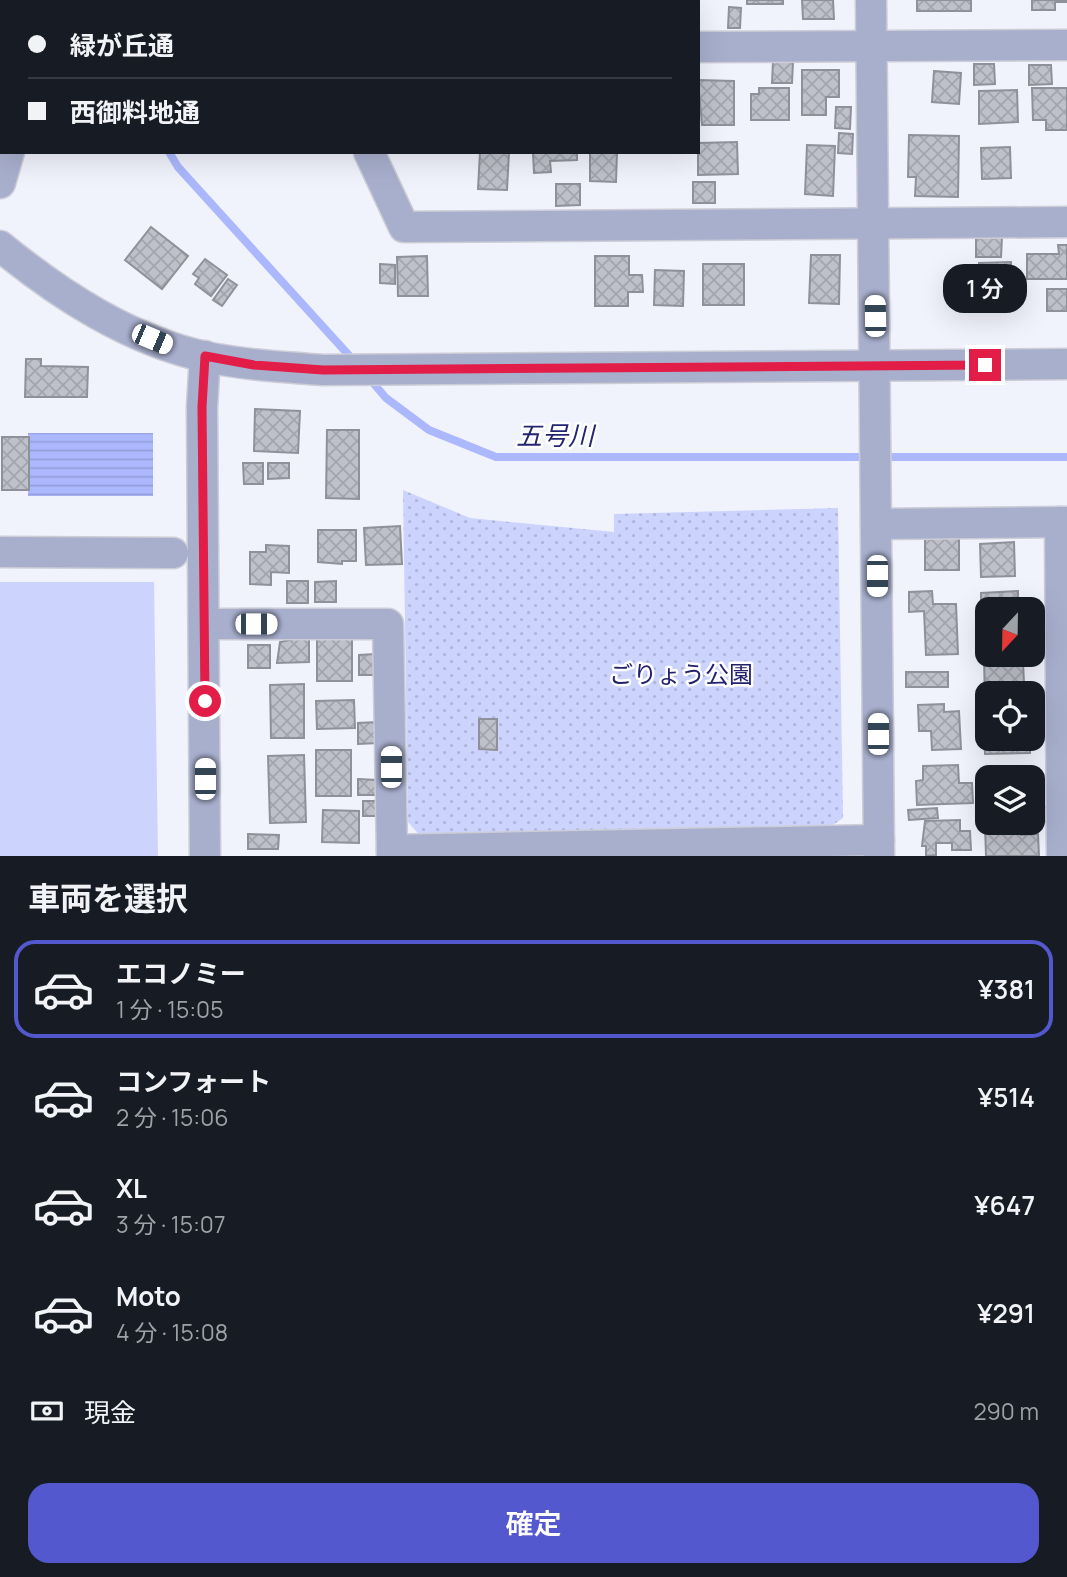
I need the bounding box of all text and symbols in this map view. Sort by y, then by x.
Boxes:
text: 緑が丘通 [70,27,174,63]
text: 西御料地通 [70,94,200,130]
callout: 1 分 [943,264,1027,312]
text: 1 分 [966,272,1004,304]
car [865,295,886,337]
car [129,321,176,357]
route end [969,349,1001,381]
water label: 五号川 [516,417,597,453]
car [867,555,888,597]
north arrow [975,597,1045,667]
map controls [975,597,1045,835]
car [236,614,278,635]
park label: ごりょう公園 [609,657,753,690]
button: locate [975,681,1045,751]
route start [189,685,221,717]
car [868,713,889,755]
car [381,746,402,788]
car [195,758,216,800]
button: layers [975,765,1045,835]
text: 車両を選択 [28,876,188,920]
text: エコノミー [116,955,246,991]
icon: car [32,958,95,1021]
text: ¥381 [978,971,1035,1007]
text: 1 分 · 15:05 [116,993,223,1025]
text: コンフォート [116,1063,271,1099]
icon: car [32,1066,95,1129]
text: ¥514 [978,1079,1035,1115]
text: 2 分 · 15:06 [116,1101,229,1133]
text: XL [116,1170,147,1206]
icon: car [32,1174,95,1237]
text: ¥647 [974,1187,1035,1223]
text: 3 分 · 15:07 [116,1208,225,1240]
text: Moto [116,1278,181,1314]
icon: car [32,1282,95,1345]
text: ¥291 [977,1295,1035,1331]
text: 4 分 · 15:08 [116,1316,228,1348]
icon: cash [28,1392,66,1430]
text: 現金 [84,1394,136,1430]
text: 290 m [973,1395,1039,1427]
button: 確定 [28,1483,1039,1563]

